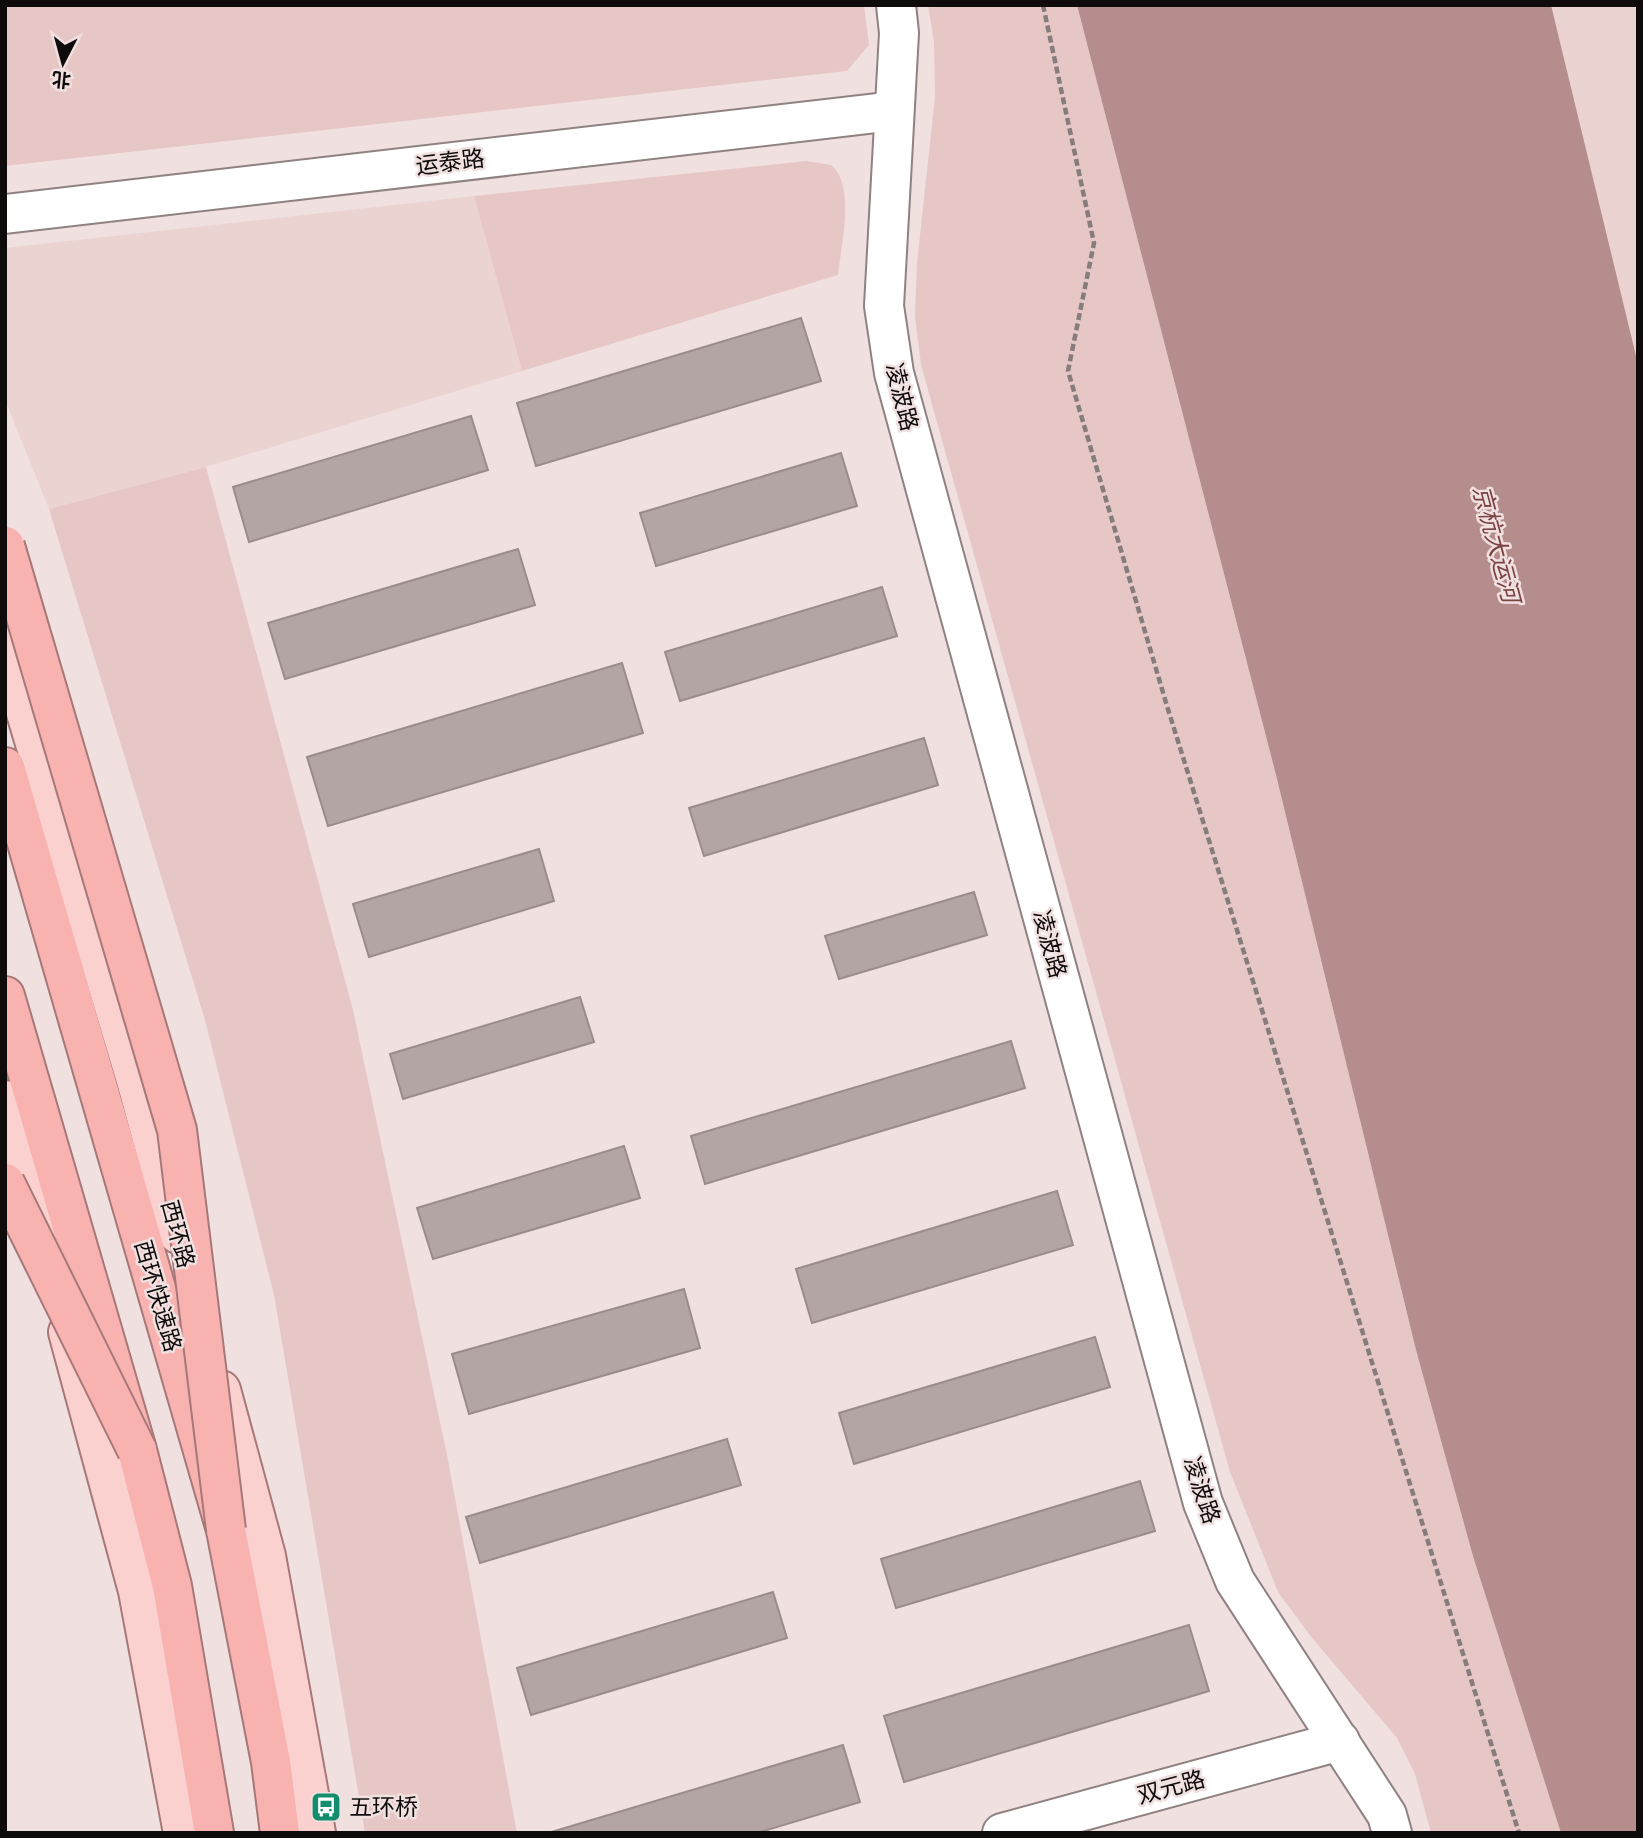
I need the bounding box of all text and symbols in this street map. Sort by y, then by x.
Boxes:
north arrow [28,28,98,98]
text: 北 [51,67,72,92]
street label: 运泰路 [414,145,486,180]
street label: 凌波路 [880,360,923,434]
water label: 京杭大运河 [1467,482,1526,609]
street label: 凌波路 [1028,907,1071,981]
street label: 西环路 [156,1197,199,1271]
street label: 西环快速路 [129,1237,186,1355]
street label: 凌波路 [1178,1453,1225,1527]
street label: 双元路 [1134,1766,1208,1809]
bus stop icon: 五环桥 [309,1790,343,1824]
place label: 五环桥 [349,1794,418,1821]

